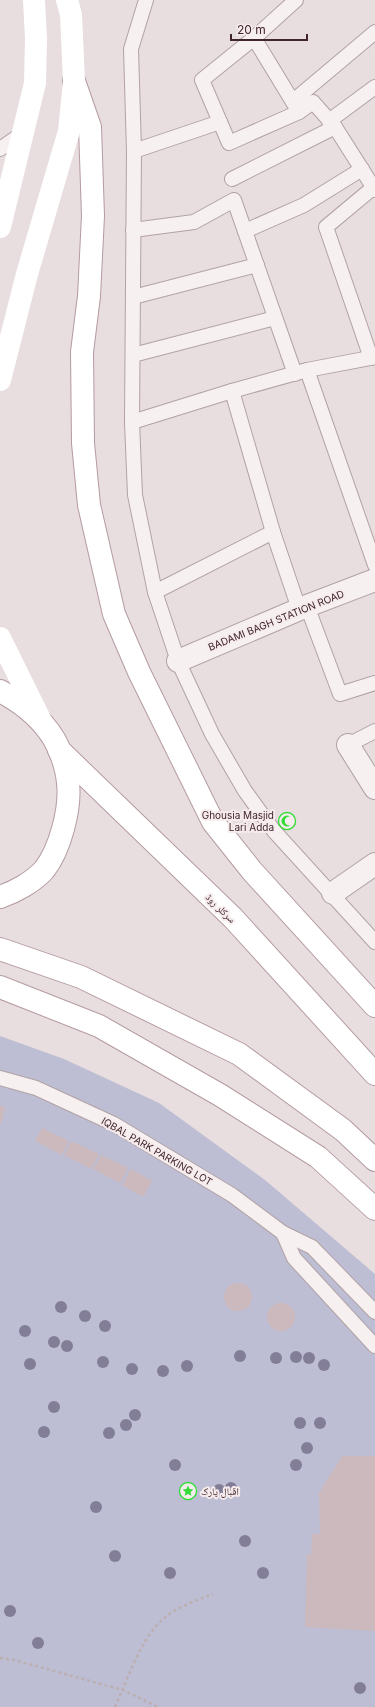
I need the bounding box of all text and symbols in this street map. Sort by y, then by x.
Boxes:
scale bar [231,16,307,42]
text: 20 m [237,22,266,37]
street label: BADAMI BAGH STATION ROAD [206,587,346,653]
place label: Ghousia Masjid Lari Adda [202,809,274,833]
mosque icon: Ghousia Masjid Lari Adda [277,811,297,831]
street label: سرکلر روڈ [204,891,239,925]
street label: IQBAL PARK PARKING LOT [99,1114,215,1188]
place icon: اقبال پارک [178,1481,198,1501]
place label: اقبال پارک [201,1485,239,1498]

